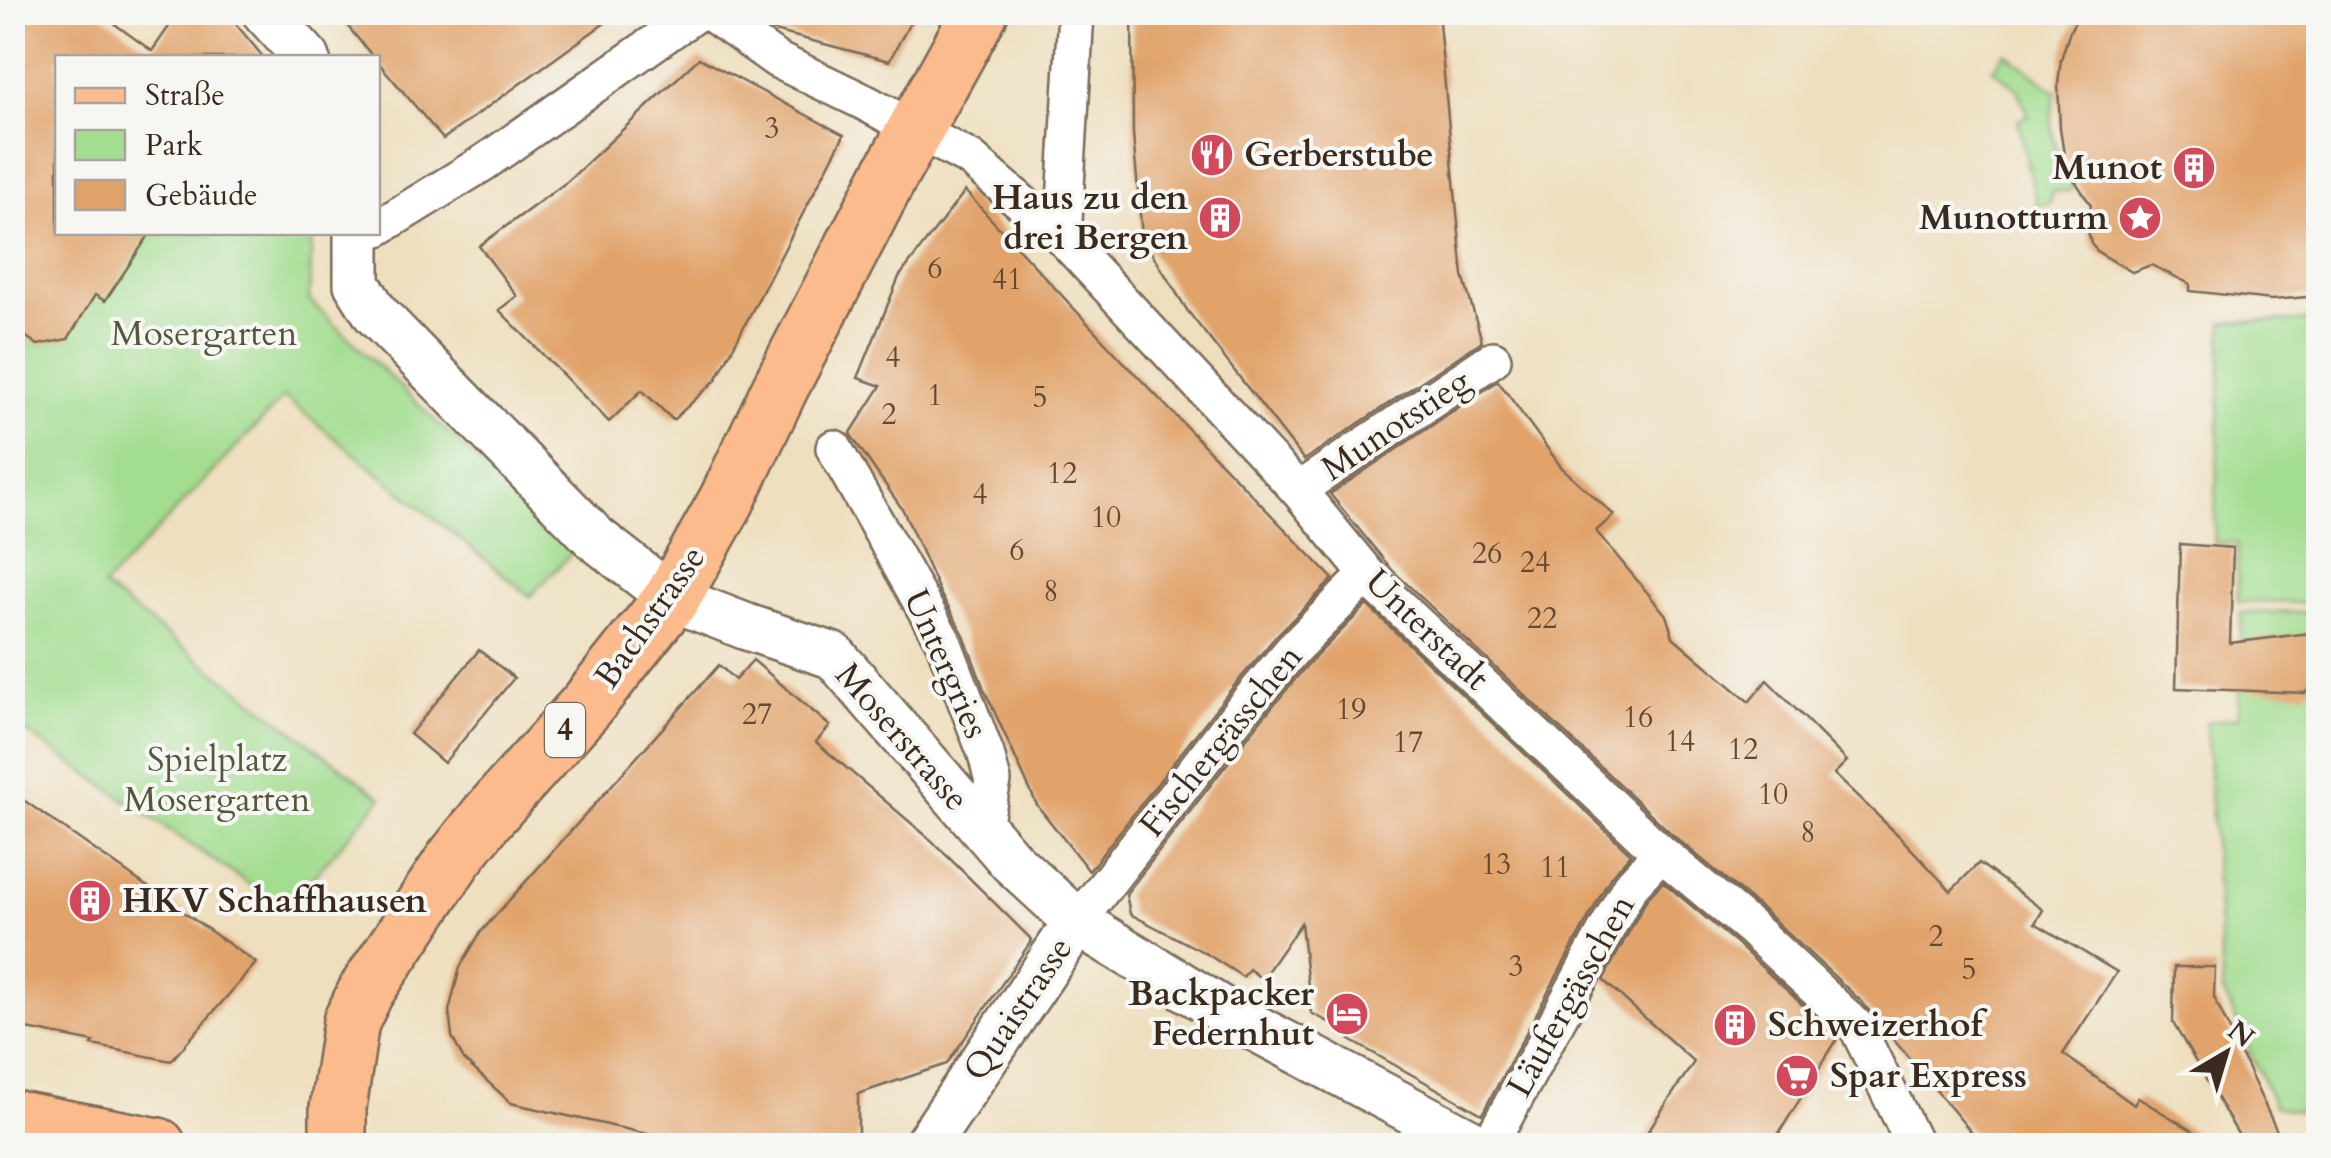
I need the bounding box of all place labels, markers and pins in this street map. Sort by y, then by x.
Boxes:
place label: Gerberstube [1244,131,1434,179]
restaurant icon: Gerberstube [1189,132,1235,178]
place label: Munot [2052,144,2162,192]
building icon: Munot [2171,145,2217,191]
place label: Haus zu den drei Bergen [992,174,1189,262]
place label: Munotturm [1919,194,2109,242]
building icon: Haus zu den drei Bergen [1197,195,1243,241]
place icon: Munotturm [2117,195,2163,241]
place label: HKV Schaffhausen [122,877,428,925]
building icon: HKV Schaffhausen [67,878,113,924]
place label: Backpacker Federnhut [1128,970,1315,1058]
hotel icon: Backpacker Federnhut [1324,991,1370,1037]
place label: Schweizerhof [1768,1001,1988,1049]
building icon: Schweizerhof [1712,1002,1758,1048]
place label: Spar Express [1830,1052,2027,1100]
supermarket icon: Spar Express [1774,1053,1820,1099]

